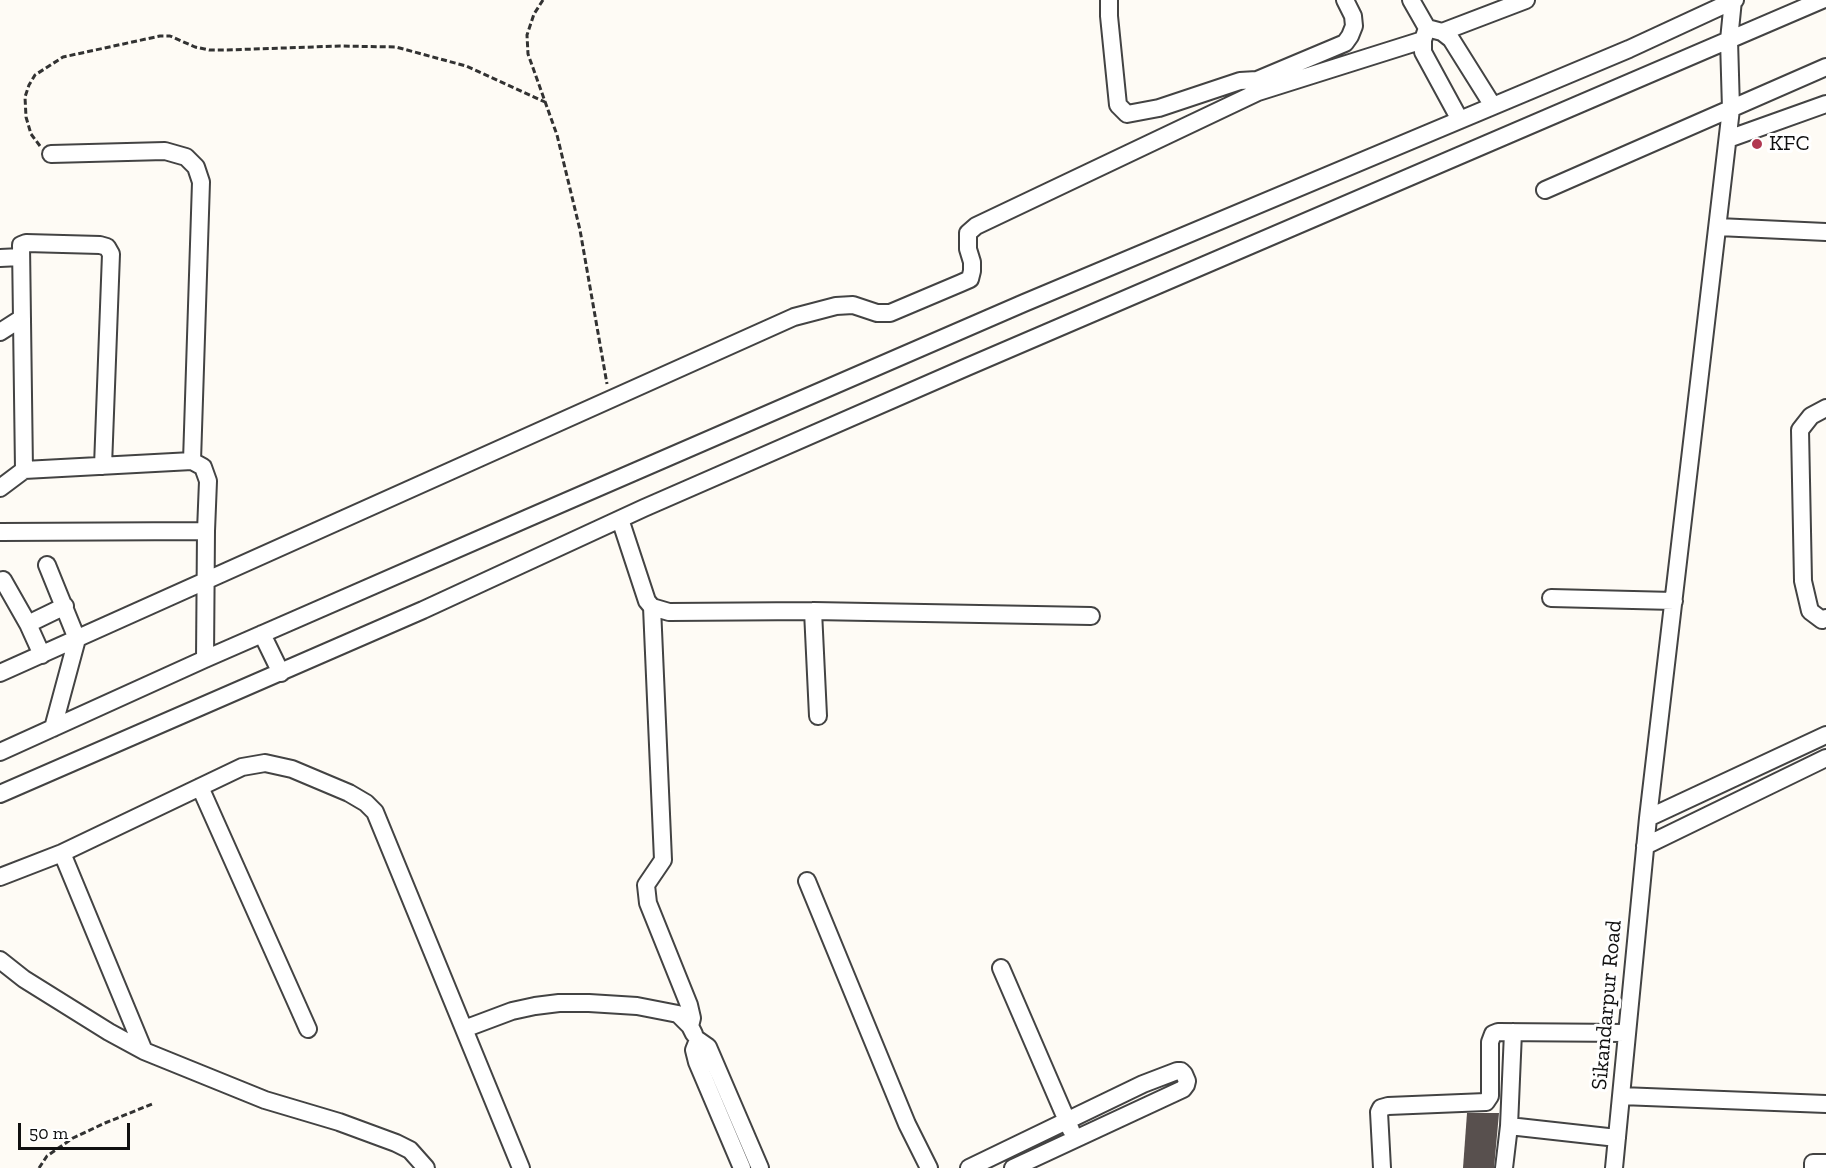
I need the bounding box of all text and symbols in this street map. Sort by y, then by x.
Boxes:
place label: KFC [1769,131,1810,157]
marker: KFC [1750,137,1764,151]
street label: Sikandarpur Road [1586,919,1628,1091]
scale bar [21,1111,134,1149]
text: 50 m [29,1122,68,1144]

